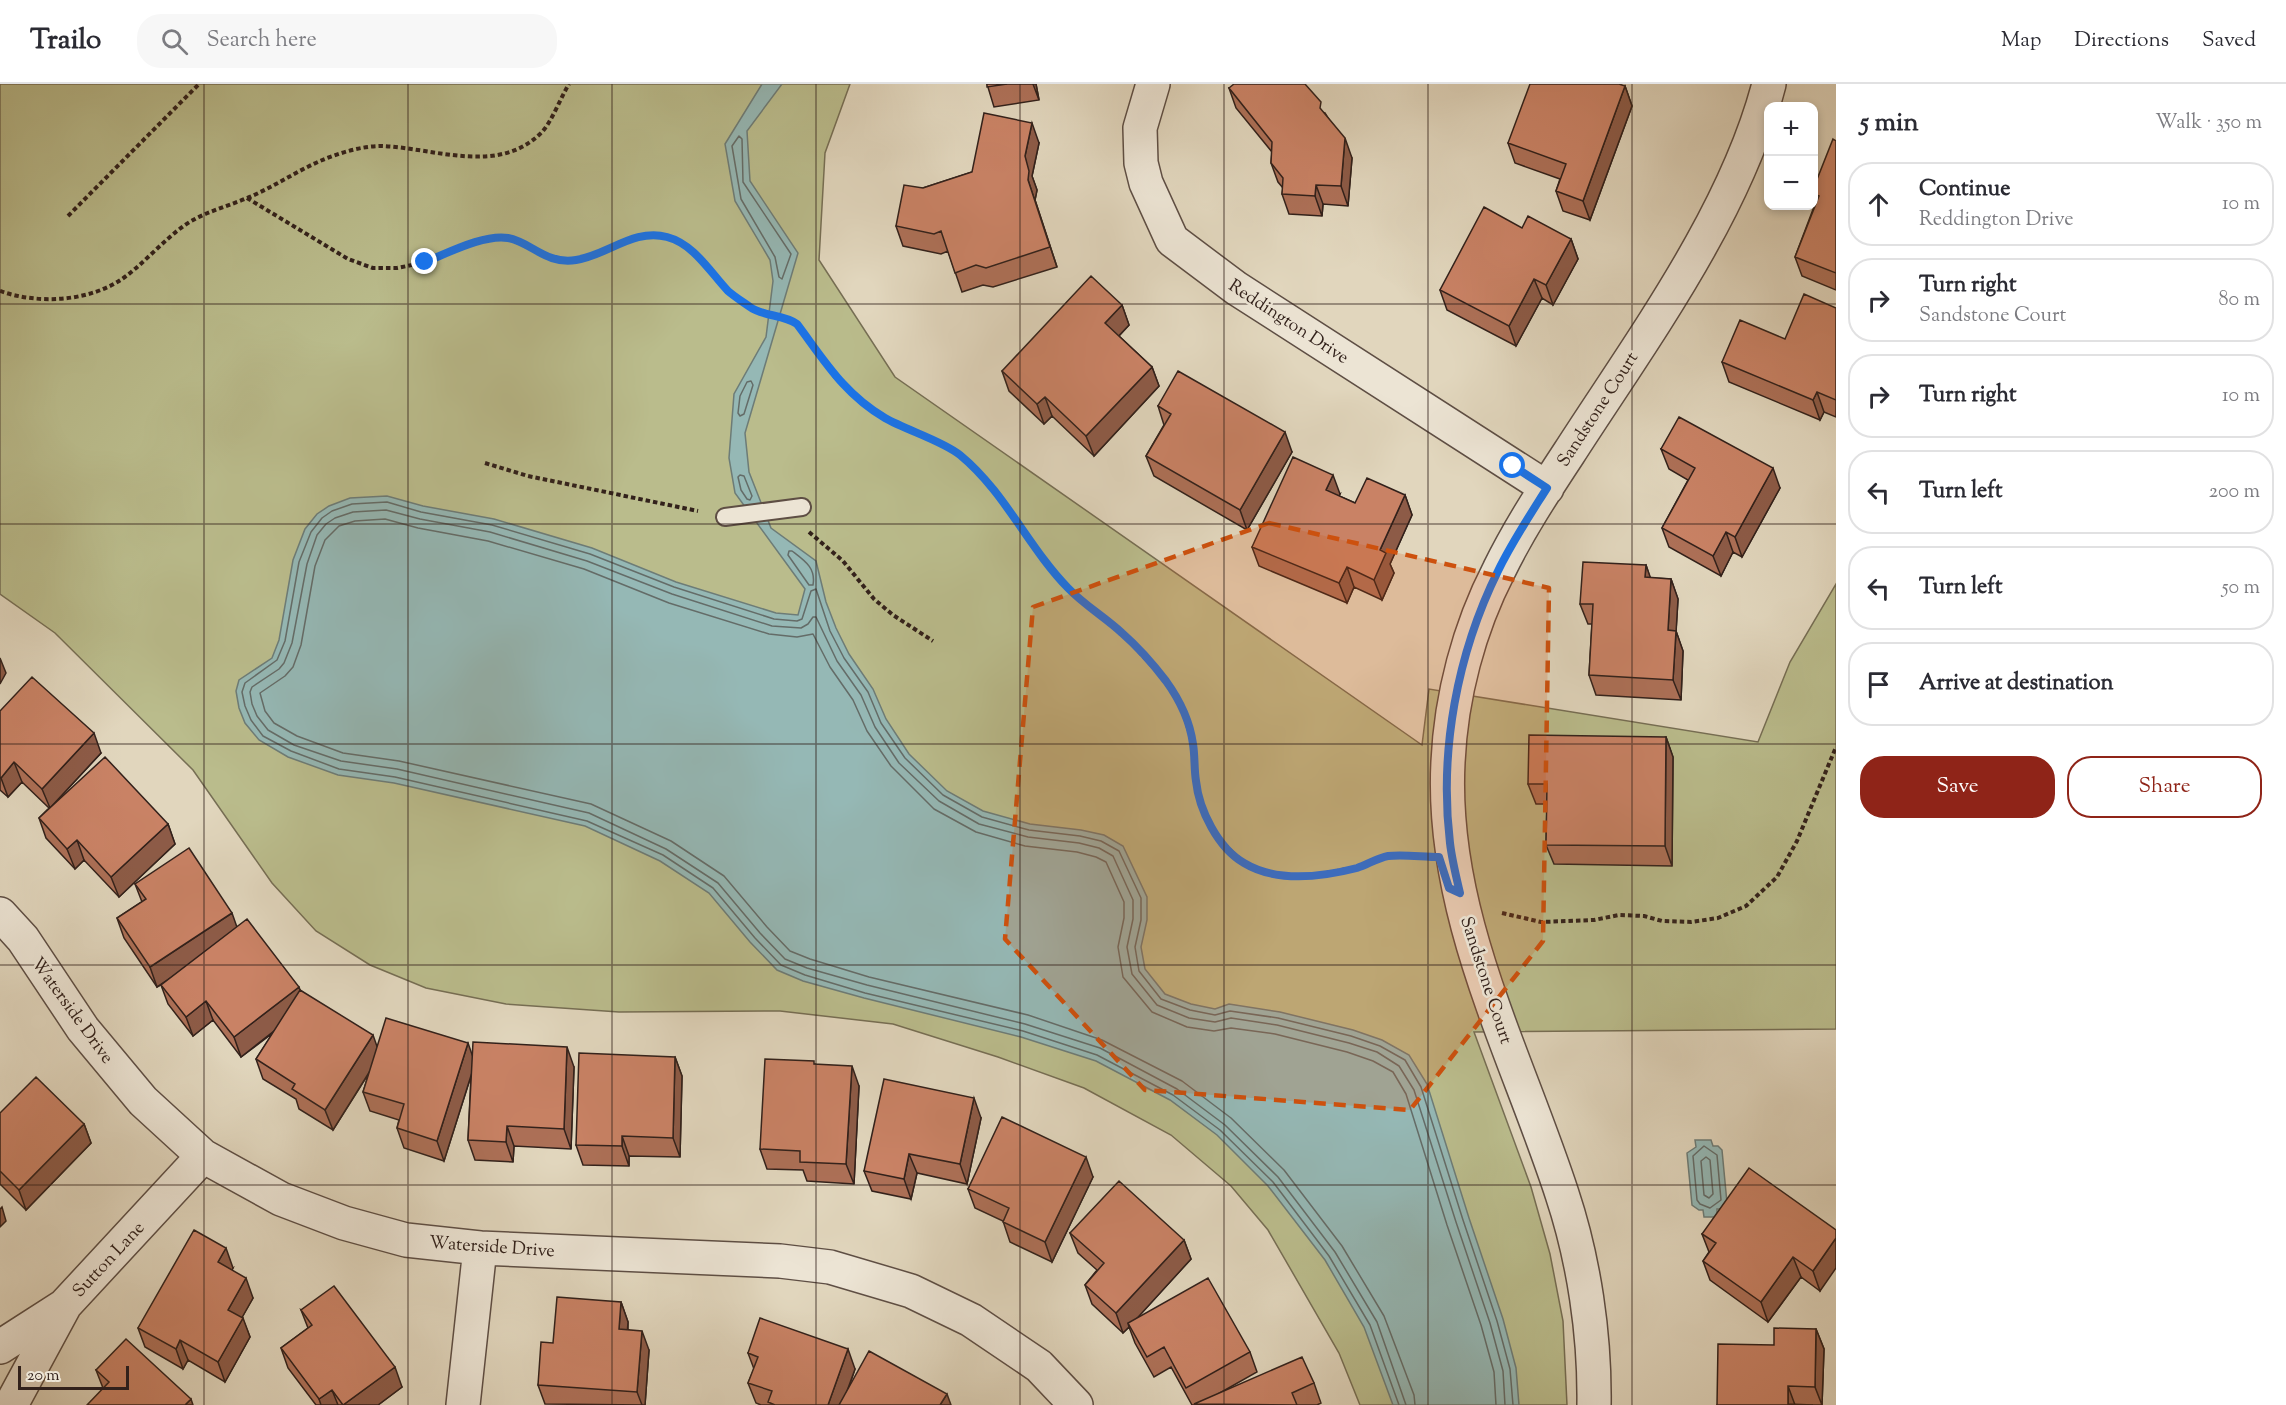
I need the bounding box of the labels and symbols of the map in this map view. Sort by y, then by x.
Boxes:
route end [411,248,437,274]
street label: Reddington Drive [1223,274,1353,371]
street label: Sandstone Court [1552,347,1646,473]
route start [1499,452,1525,478]
street label: Sandstone Court [1452,914,1518,1048]
street label: Waterside Drive [24,953,119,1070]
street label: Sutton Lane [67,1216,152,1304]
street label: Waterside Drive [428,1231,556,1265]
scale bar [18,1363,129,1390]

